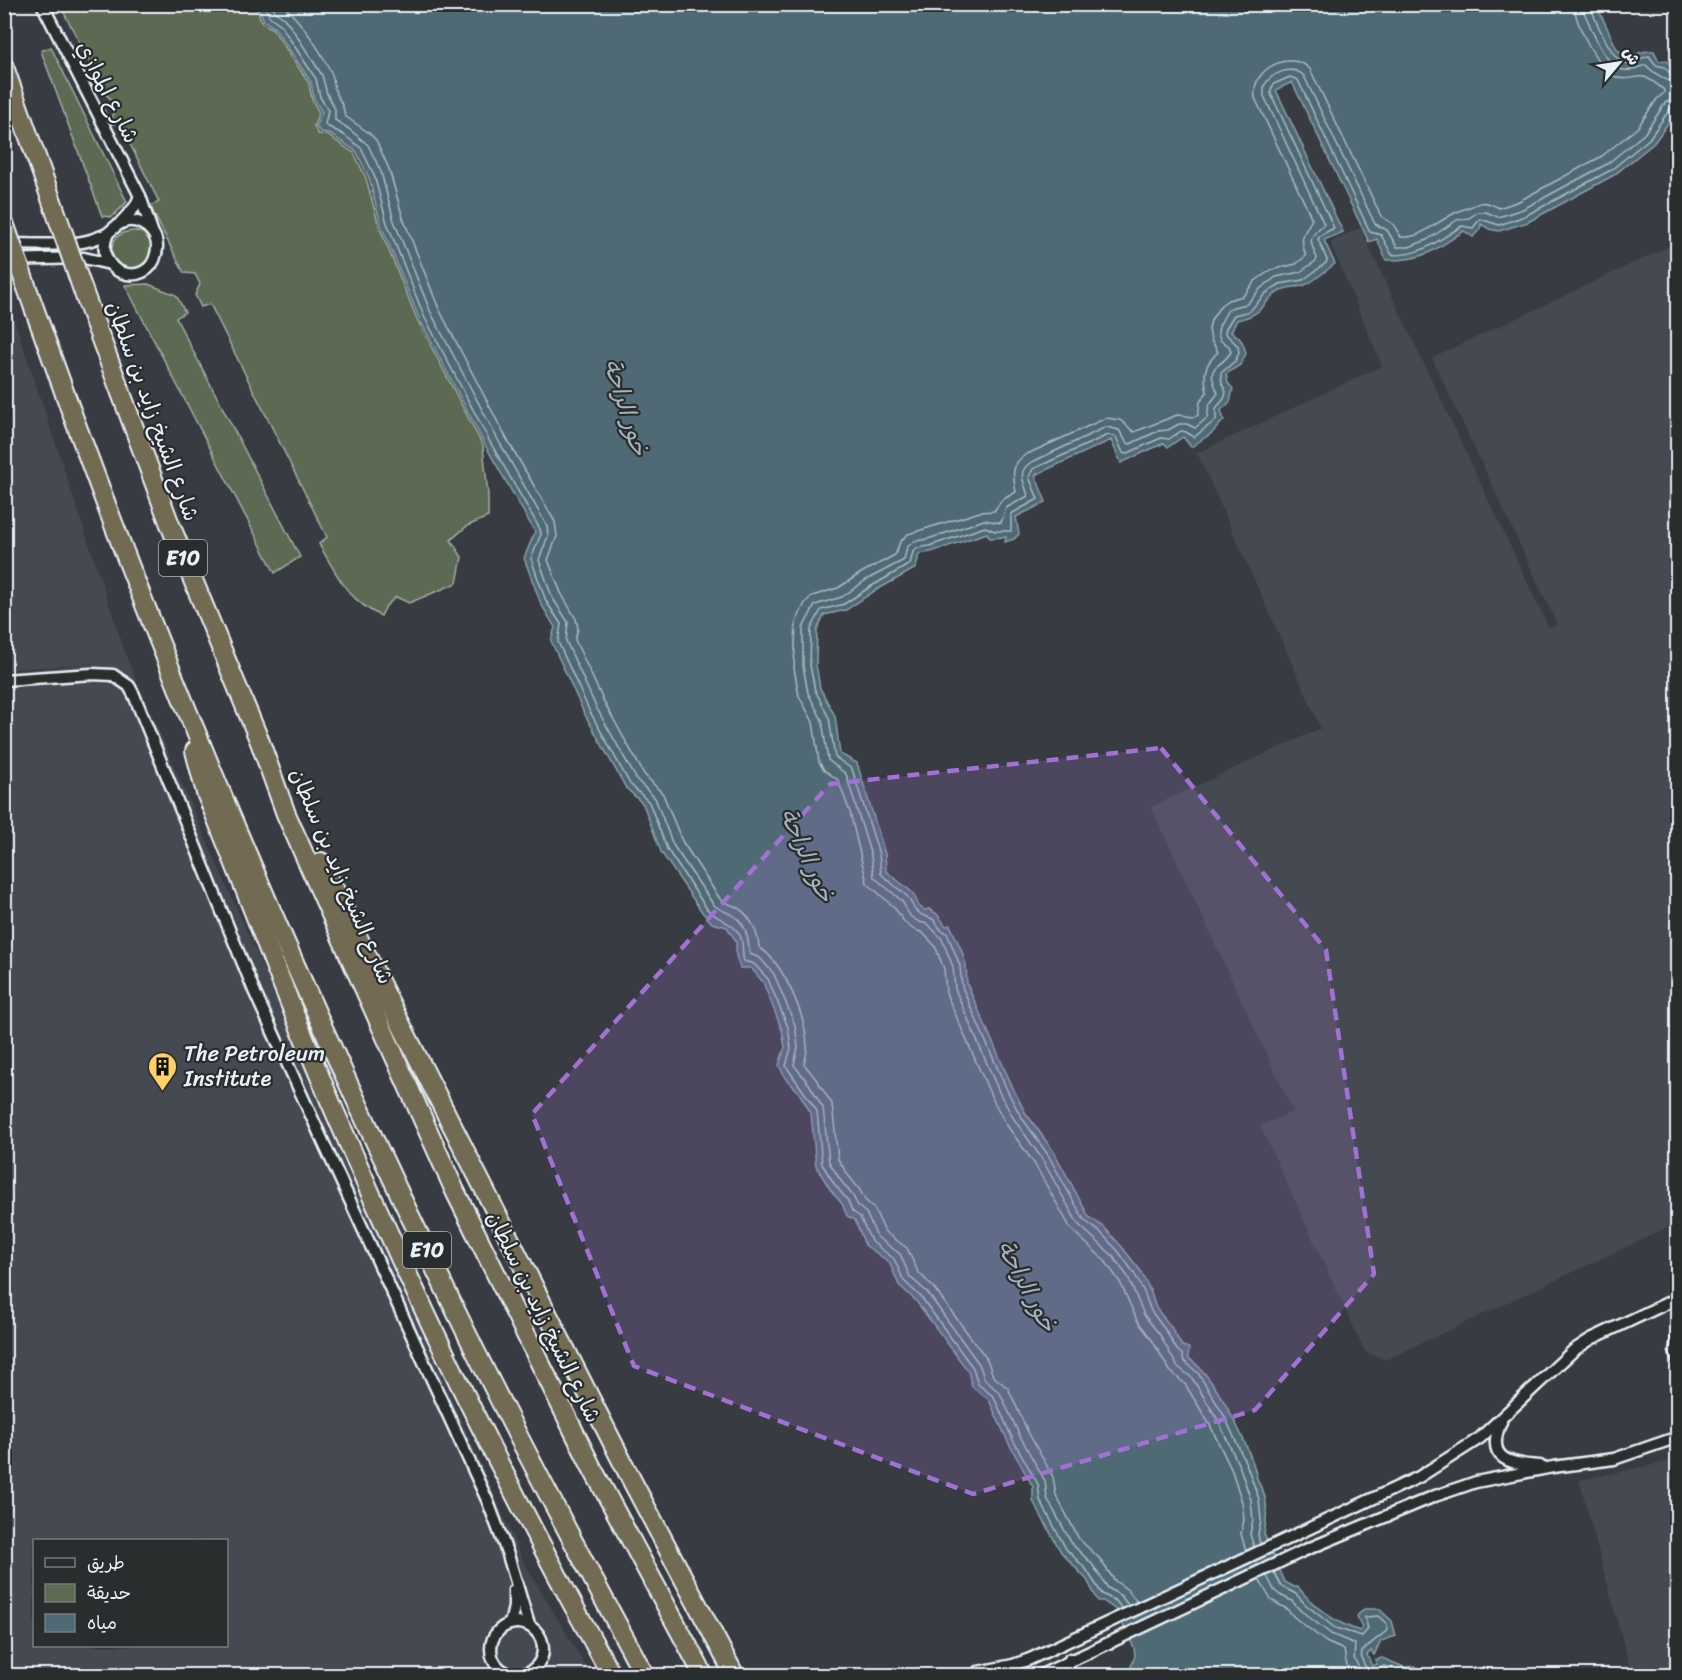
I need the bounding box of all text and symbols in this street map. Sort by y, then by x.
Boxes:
north arrow [1589,33,1649,93]
street label: شارع الموازي [65,34,151,150]
text: ش [1615,41,1649,71]
street label: شارع الشيخ زايد بن سلطان [95,295,211,527]
water label: خور الراحة [591,353,661,461]
road number: E10 [159,540,207,576]
street label: شارع الشيخ زايد بن سلطان [279,762,405,990]
water label: خور الراحة [768,801,847,910]
place label: The Petroleum Institute [183,1034,325,1098]
building icon: The Petroleum Institute [147,1050,179,1092]
street label: شارع الشيخ زايد بن سلطان [476,1204,612,1430]
road number: E10 [403,1232,451,1268]
water label: خور الراحة [985,1232,1069,1340]
legend [33,1539,228,1647]
text: طريق [87,1547,125,1579]
text: حديقة [87,1577,131,1609]
text: مياه [87,1607,117,1639]

